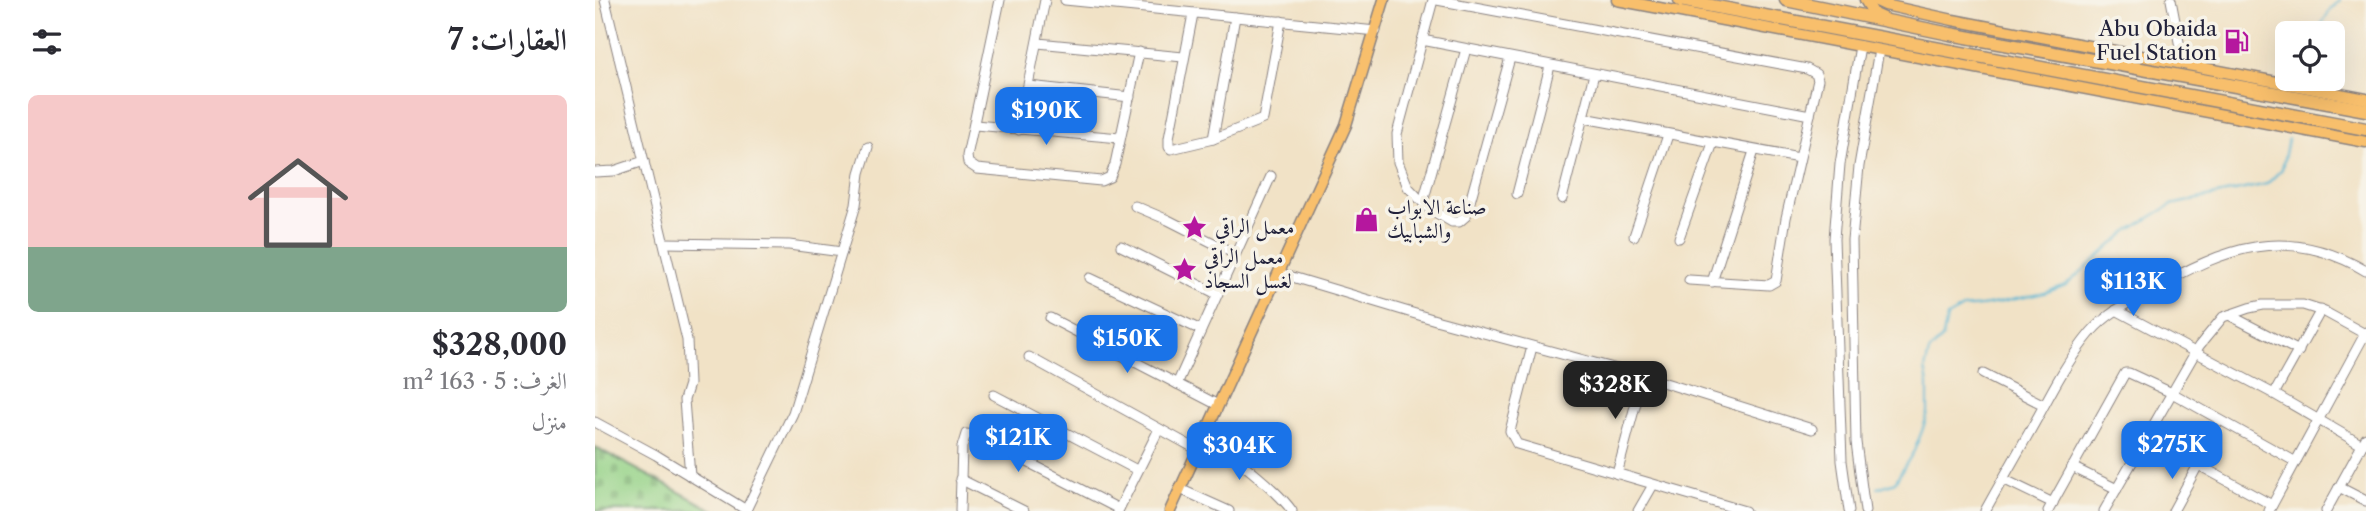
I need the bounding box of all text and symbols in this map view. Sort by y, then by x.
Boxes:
place label: Abu Obaida Fuel Station [2096,16,2218,65]
text: العقارات: 7 [448,21,567,58]
map controls [2275,21,2345,91]
button: locate [2275,21,2345,91]
icon: filters [28,23,66,61]
fuel station icon: Abu Obaida Fuel Station [2223,27,2251,55]
pin: $190K [997,88,1095,147]
text: $190K [1011,96,1081,124]
icon: home [235,140,361,266]
place label: صناعة الابواب والشبابيك [1387,194,1487,244]
shop icon: صناعة الابواب والشبابيك [1353,205,1381,233]
place icon: معمل الراقي [1181,213,1209,241]
place label: معمل الراقي [1215,214,1294,244]
place label: معمل الراقي لغسل السجاد [1204,244,1292,296]
place icon: معمل الراقي لغسل السجاد [1170,255,1198,283]
pin: $113K [2084,258,2182,318]
text: $113K [2101,267,2165,295]
pin: $150K [1078,316,1176,375]
text: $150K [1093,324,1161,352]
text: $328,000 [432,326,567,363]
pin: $328K [1566,362,1664,421]
text: الغرف: 5 · 163 m² [402,367,567,395]
text: $328K [1579,370,1651,398]
text: منزل [532,408,567,436]
pin: $121K [969,414,1067,474]
pin: $275K [2123,421,2221,481]
pin: $304K [1190,422,1288,482]
text: $121K [985,423,1051,451]
text: $275K [2137,430,2207,458]
text: $304K [1203,431,1275,459]

